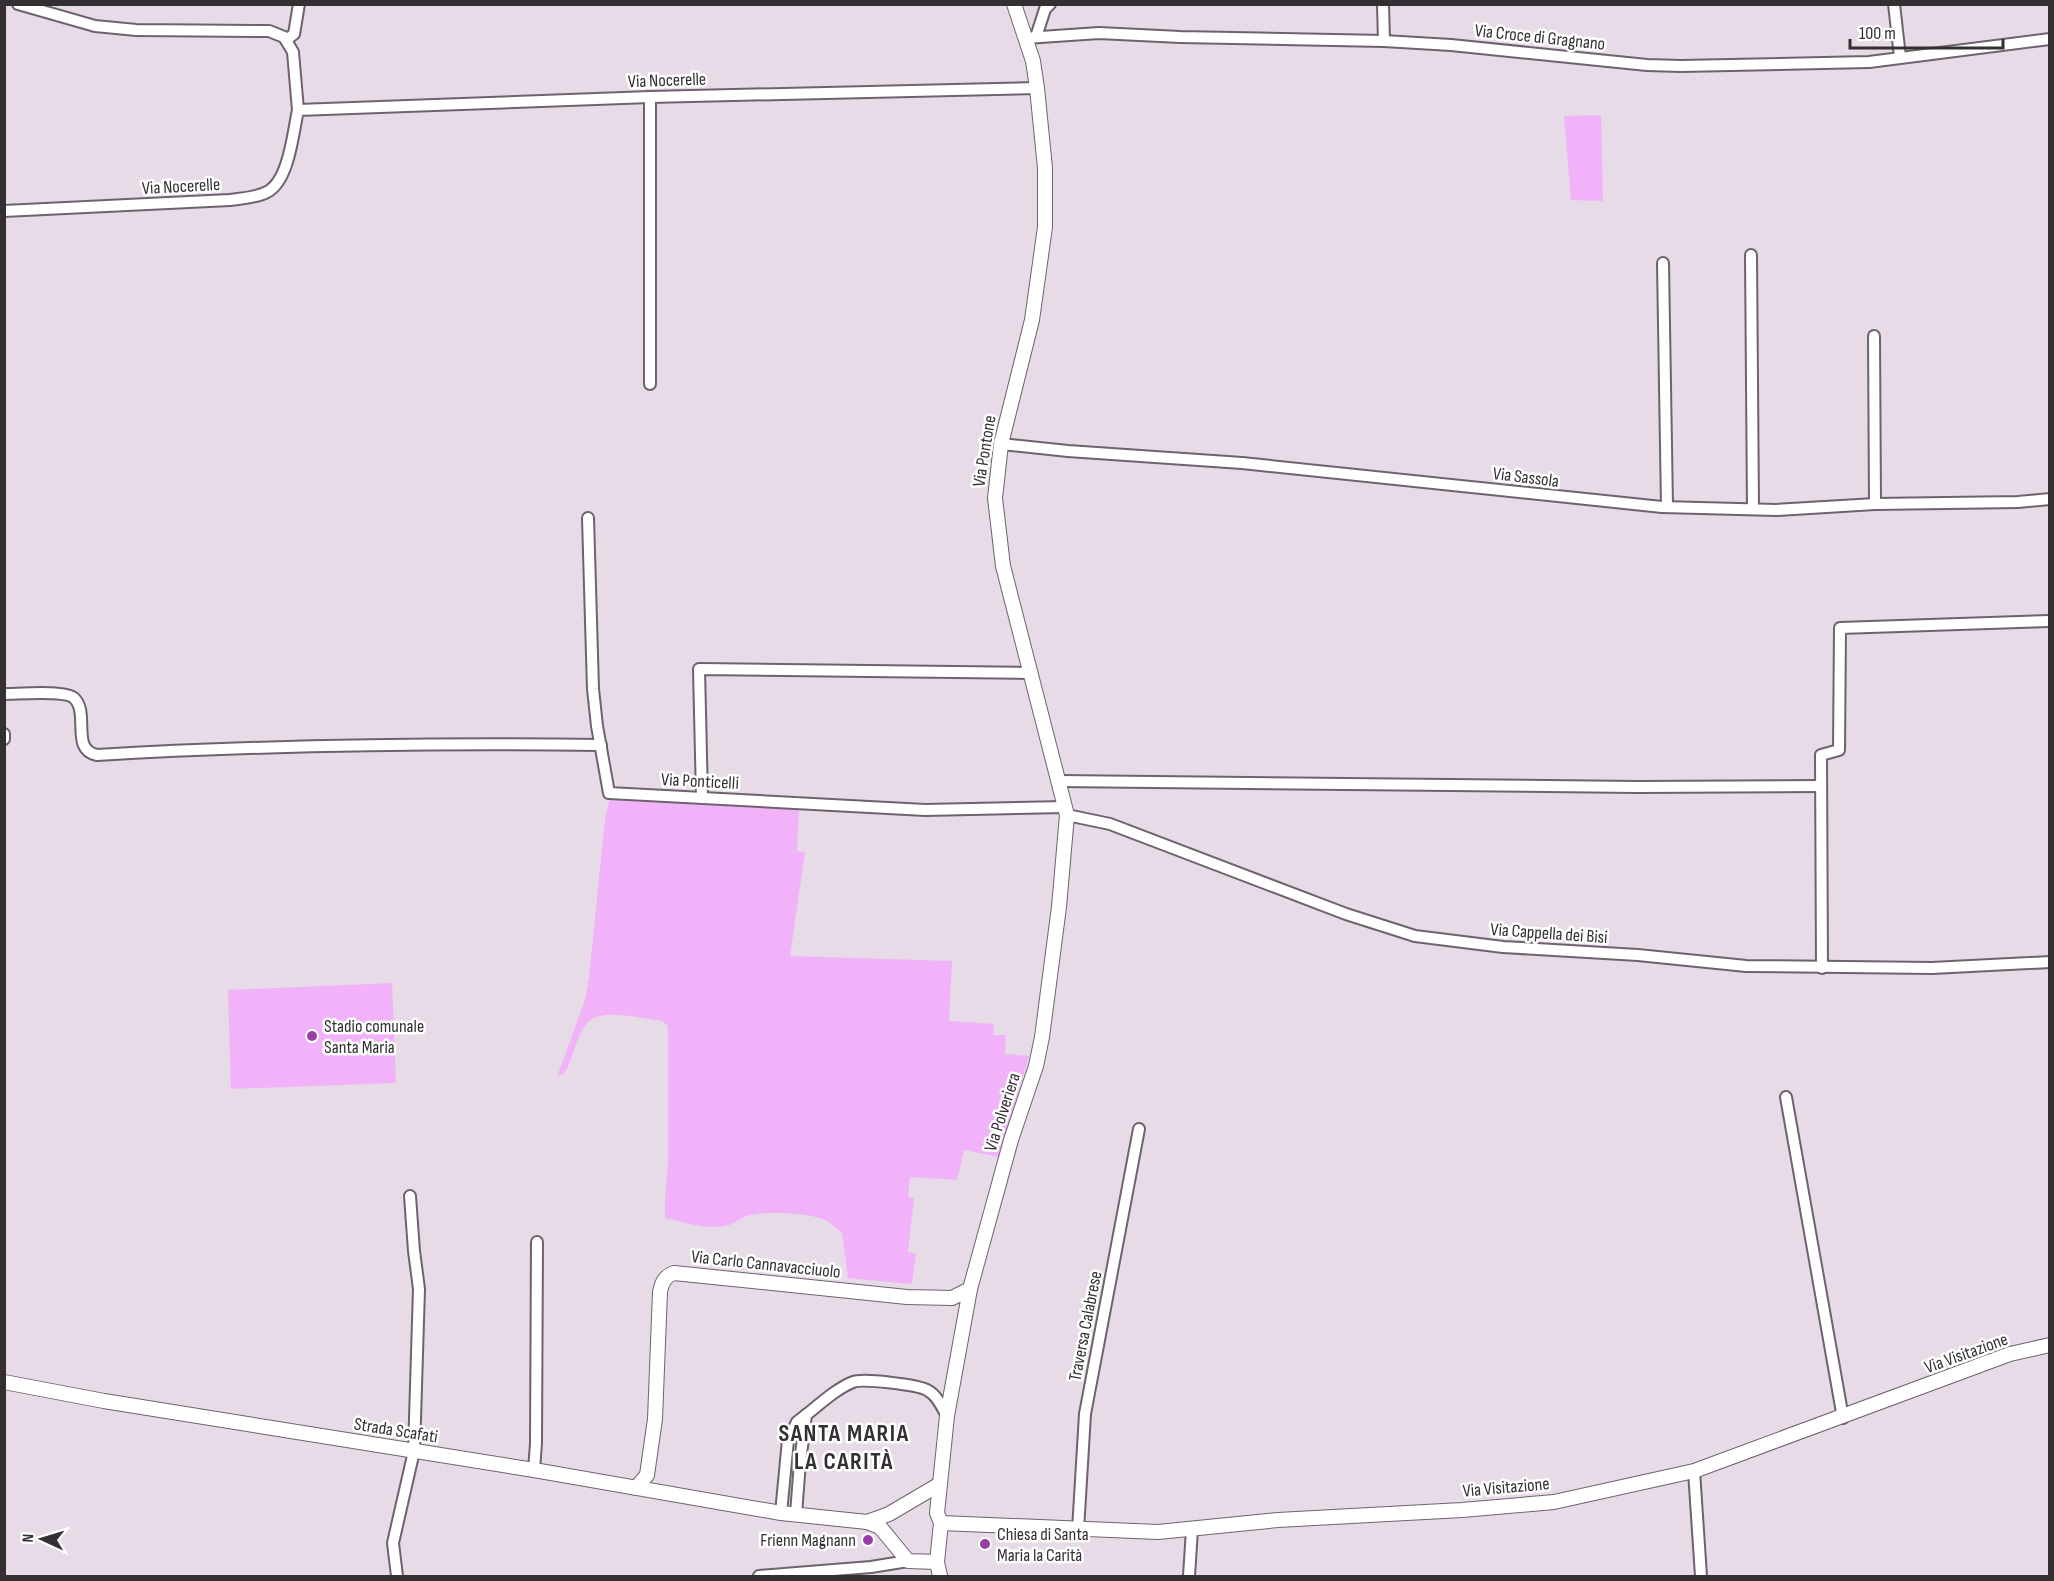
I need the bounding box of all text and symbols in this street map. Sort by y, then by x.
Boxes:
scale bar [1850,12,2003,50]
street label: Via Croce di Gragnano [1474,20,1606,55]
text: 100 m [1859,23,1896,44]
street label: Via Nocerelle [628,69,707,92]
street label: Via Nocerelle [141,174,221,199]
street label: Via Pontone [968,414,1000,488]
street label: Via Sassola [1492,463,1560,492]
street label: Via Ponticelli [661,769,739,794]
street label: Via Cappella dei Bisi [1490,919,1608,948]
place label: Stadio comunale Santa Maria [324,1016,424,1058]
marker: Stadio comunale Santa Maria [305,1029,319,1043]
street label: Via Polveriera [980,1070,1025,1154]
street label: Via Carlo Cannavacciuolo [690,1246,842,1283]
street label: Traversa Calabrese [1065,1269,1106,1383]
street label: Via Visitazione [1922,1329,2011,1378]
street label: Strada Scafati [352,1414,439,1447]
district label: SANTA MARIA LA CARITÀ [778,1419,910,1476]
street label: Via Visitazione [1462,1473,1550,1502]
north arrow [12,1509,72,1569]
place label: Chiesa di Santa Maria la Carità [997,1524,1089,1566]
place label: Frienn Magnann [760,1530,856,1551]
text: N [19,1533,38,1543]
marker: Frienn Magnann [861,1533,875,1547]
marker: Chiesa di Santa Maria la Carità [978,1537,992,1551]

